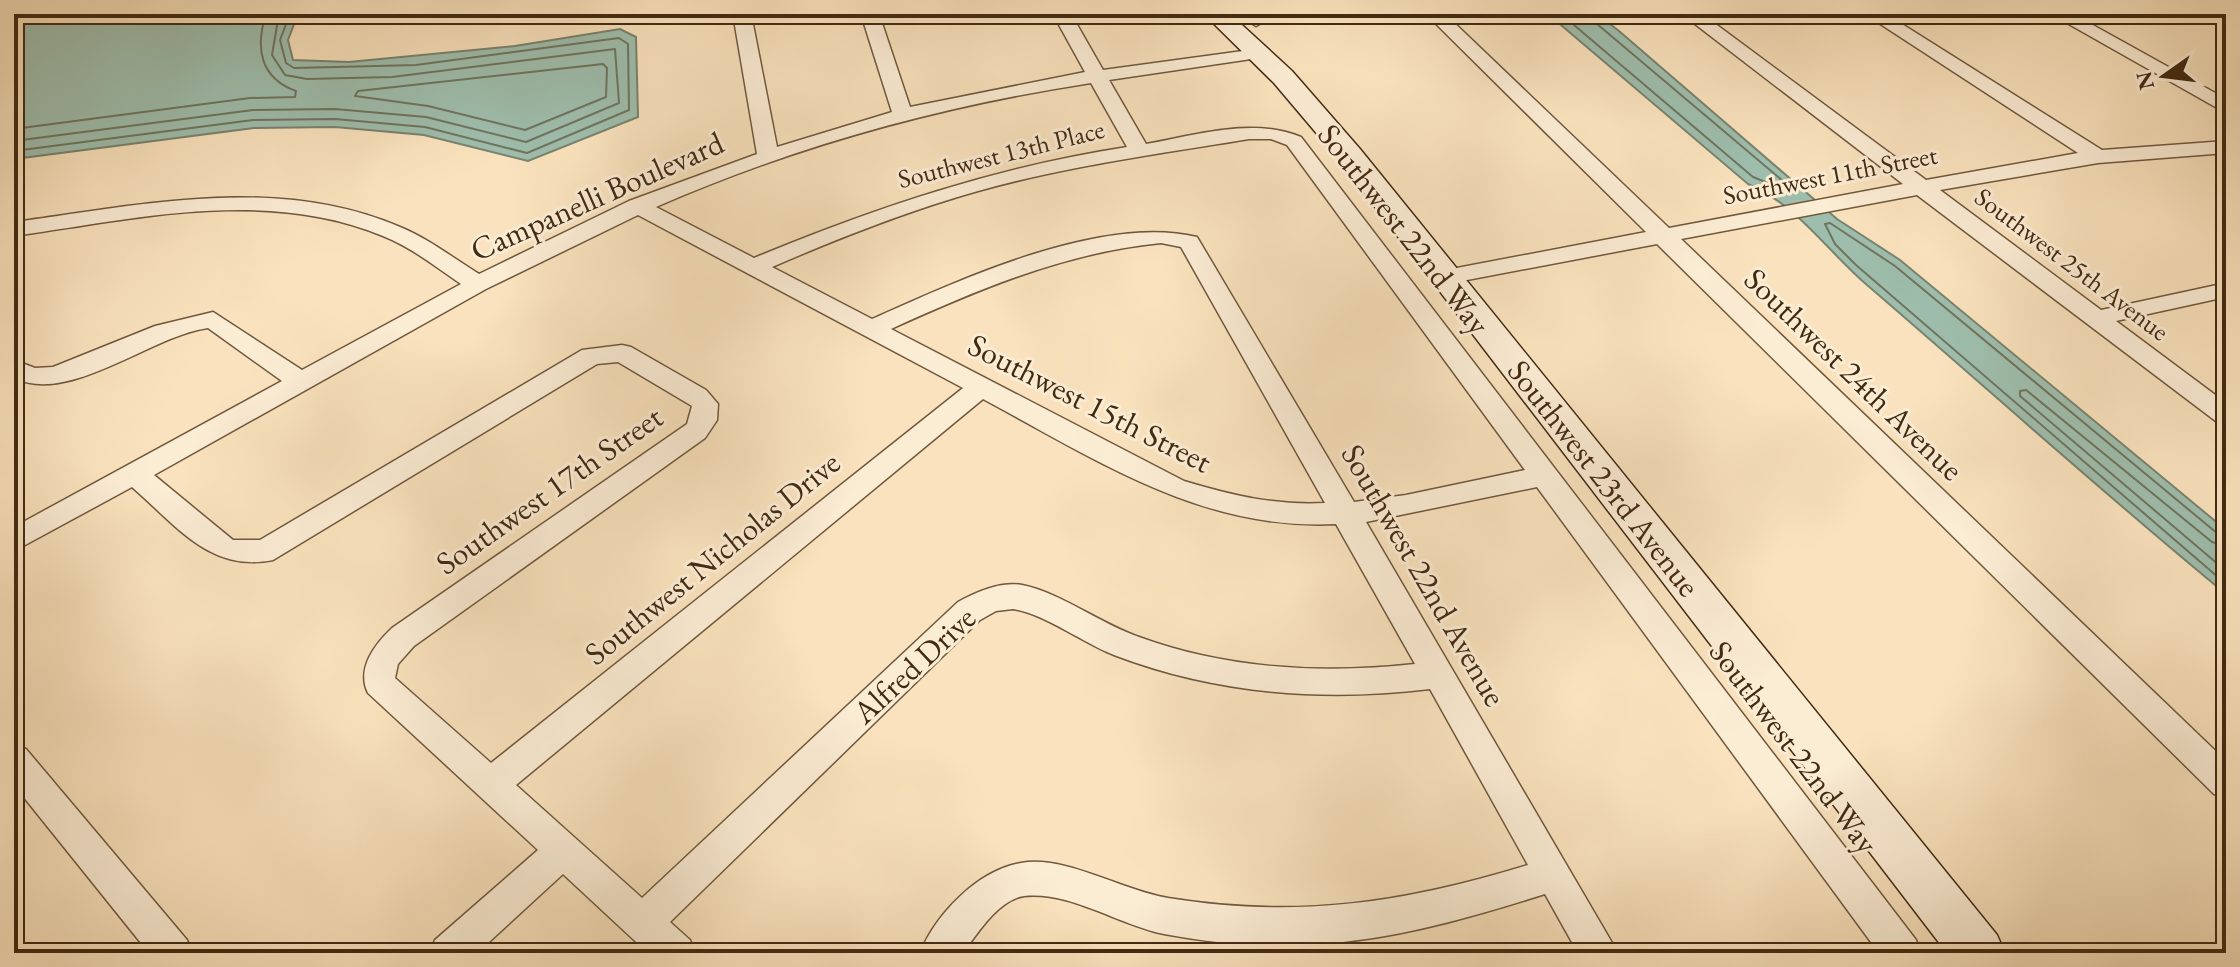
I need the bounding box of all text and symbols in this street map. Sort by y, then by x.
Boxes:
north arrow [2124,36,2204,116]
text: N [2129,68,2161,93]
street label: Southwest 13th Place [894,112,1108,196]
street label: Southwest 22nd Way [1308,115,1500,344]
street label: Campanelli Boulevard [464,121,731,271]
street label: Southwest 11th Street [1720,138,1940,212]
street label: Southwest 25th Avenue [1968,180,2176,348]
street label: Southwest 24th Avenue [1735,258,1973,490]
street label: Southwest 15th Street [961,324,1219,482]
street label: Southwest 23rd Avenue [1498,351,1710,605]
street label: Southwest 17th Street [427,396,671,584]
street label: Southwest 22nd Avenue [1332,436,1516,714]
street label: Southwest Nicholas Drive [575,442,849,674]
street label: Alfred Drive [843,597,985,733]
street label: Southwest 22nd Way [1700,632,1889,863]

